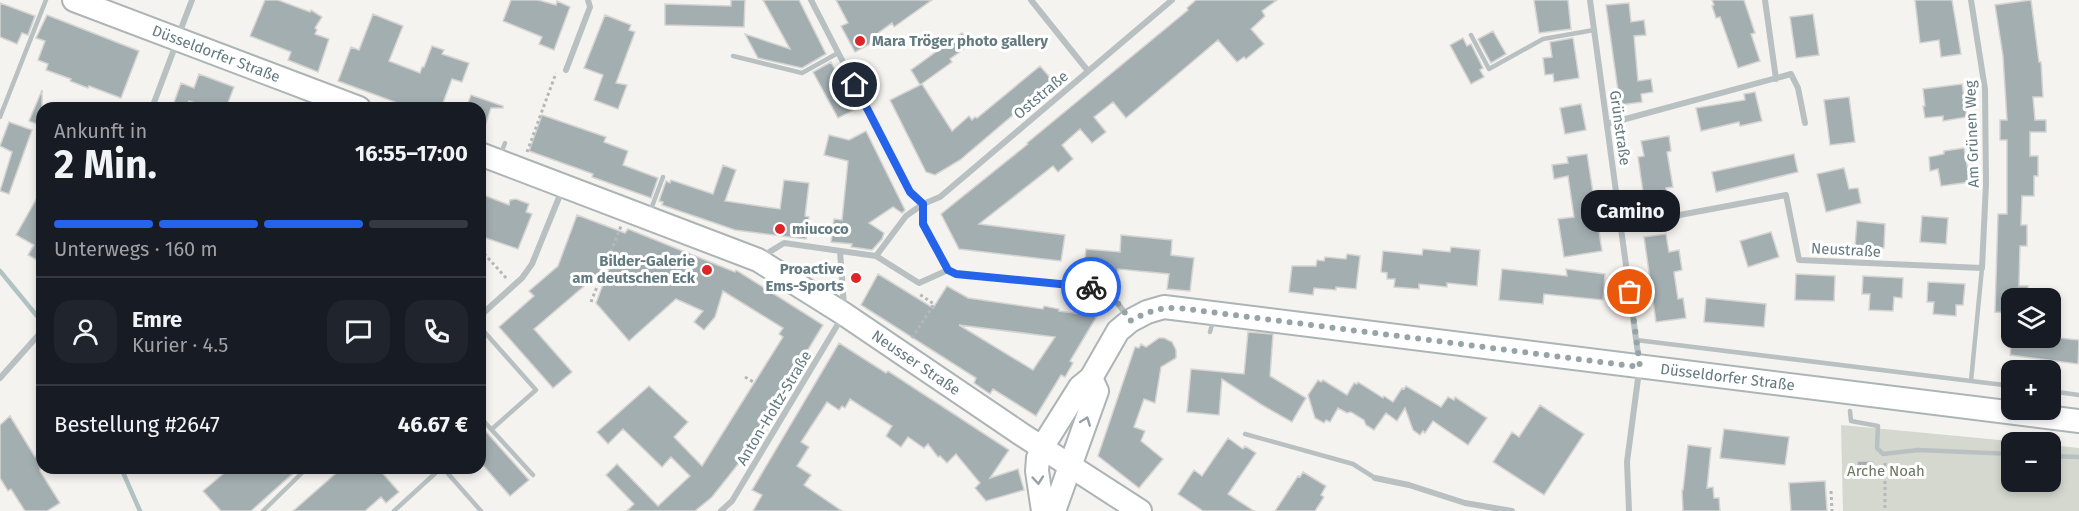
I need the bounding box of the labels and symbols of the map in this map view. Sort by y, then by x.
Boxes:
street label: Düsseldorfer Straße [150,21,283,86]
place label: Mara Tröger photo gallery [872,32,1048,50]
marker: Mara Tröger photo gallery [853,34,867,48]
pin [829,59,880,110]
street label: Oststraße [1010,67,1072,123]
street label: Am Grünen Weg [1961,80,1983,188]
street label: Grünstraße [1606,89,1634,167]
callout: Camino [1580,190,1680,232]
place label: miucoco [792,220,849,238]
marker: miucoco [773,222,787,236]
street label: Neustraße [1811,239,1881,261]
place label: Bilder-Galerie am deutschen Eck [572,252,696,287]
courier [1061,257,1121,317]
place label: Proactive Ems-Sports [766,260,844,295]
marker: Bilder-Galerie am deutschen Eck [700,263,714,277]
pin [1604,266,1655,317]
marker: Proactive Ems-Sports [849,271,863,285]
street label: Neusser Straße [868,326,964,399]
street label: Anton-Holtz-Straße [733,347,815,469]
street label: Düsseldorfer Straße [1659,360,1796,395]
one-way arrow [1078,416,1091,427]
park label: Arche Noah [1847,462,1925,480]
one-way arrow [1031,475,1044,484]

